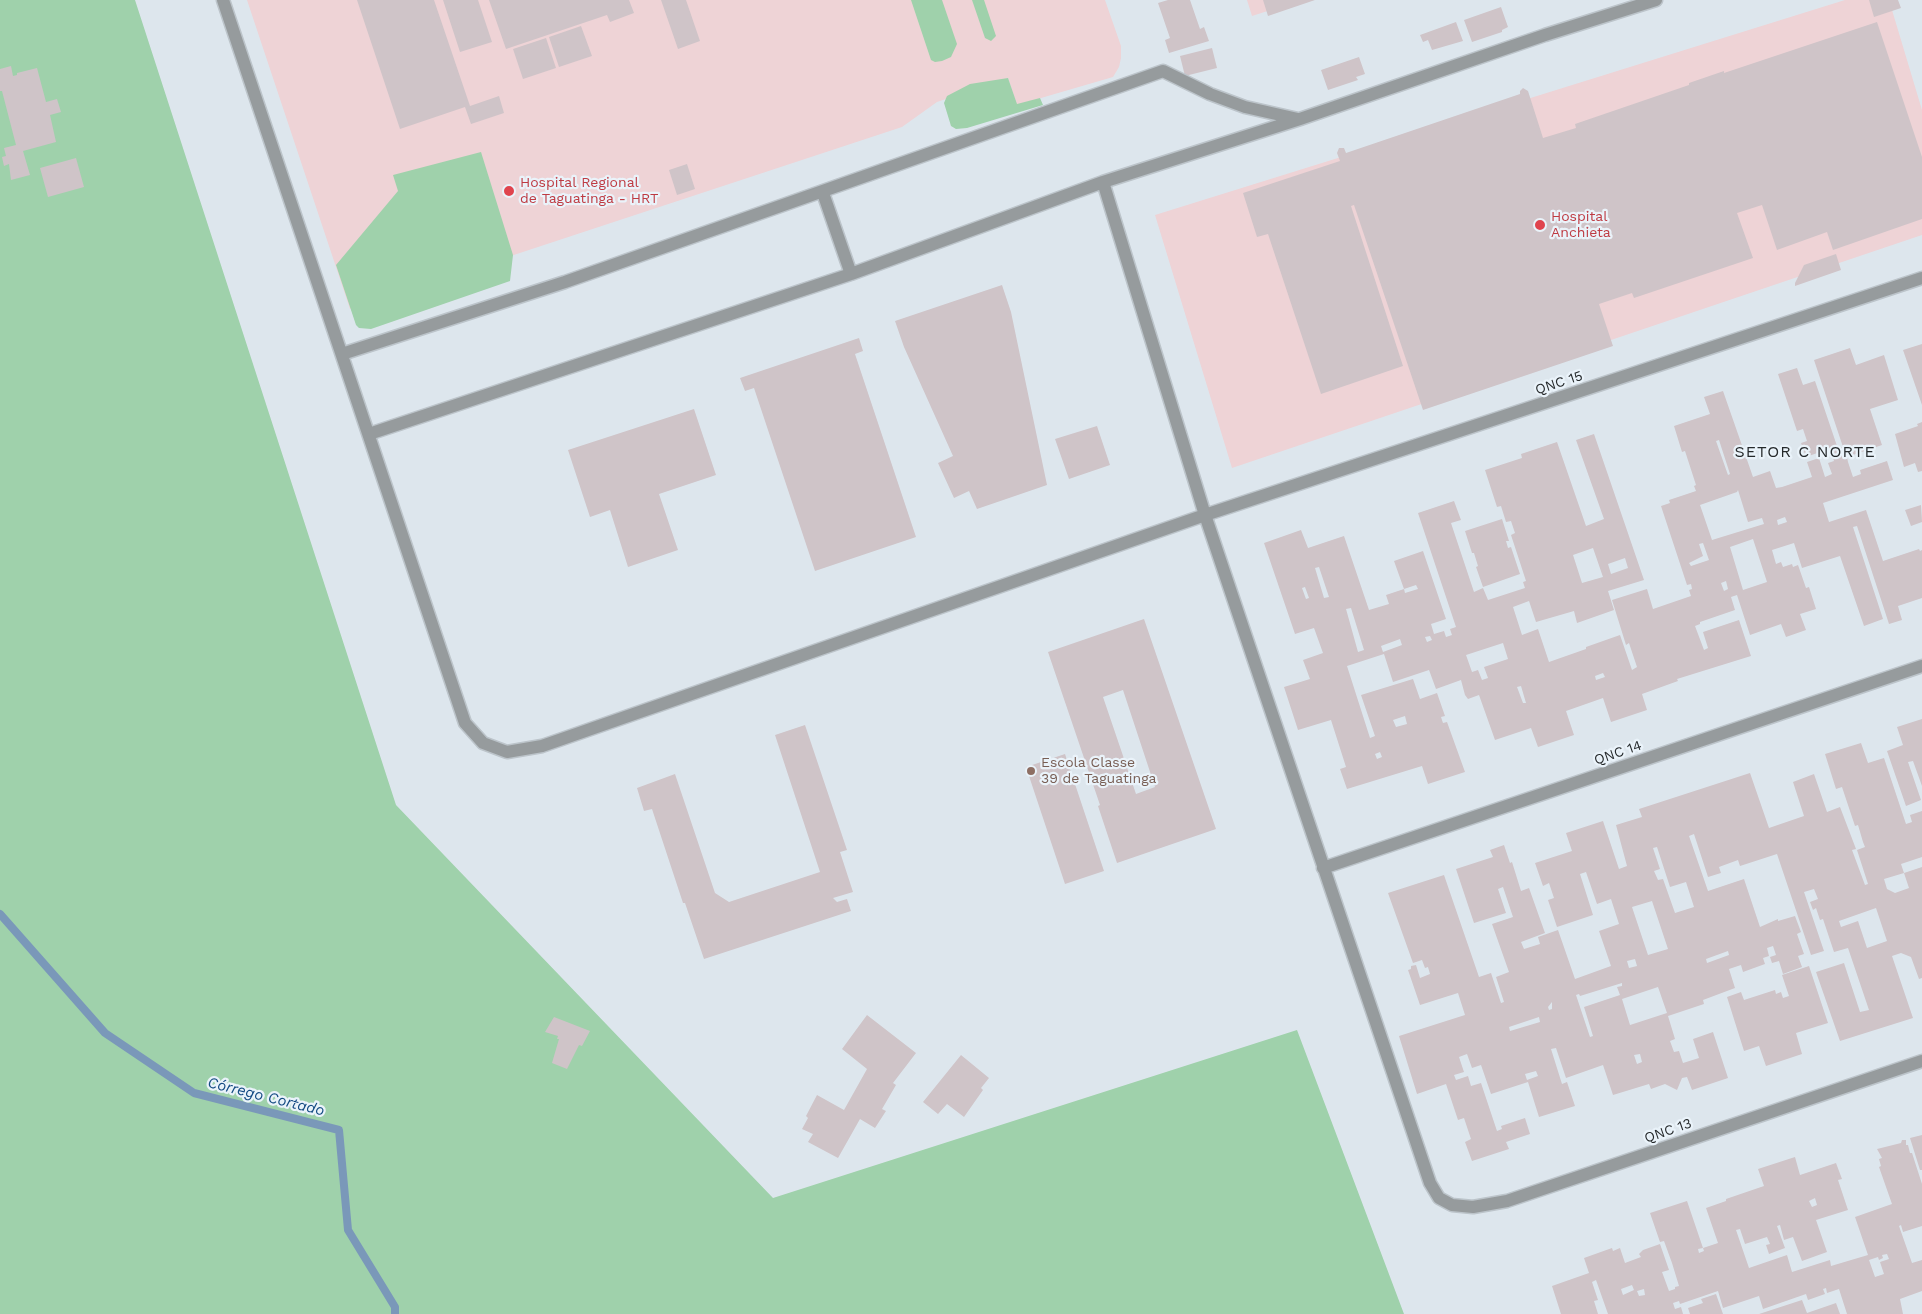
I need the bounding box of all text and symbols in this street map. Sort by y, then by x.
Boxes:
place label: Hospital Regional de Taguatinga - HRT [520,175,658,208]
marker: Hospital Regional de Taguatinga - HRT [502,184,516,198]
place label: Hospital Anchieta [1551,209,1611,242]
marker: Hospital Anchieta [1533,218,1547,232]
street label: QNC 15 [1533,367,1585,399]
district label: SETOR C NORTE [1733,442,1877,462]
street label: QNC 14 [1592,737,1644,769]
place label: Escola Classe 39 de Taguatinga [1041,755,1157,788]
marker: Escola Classe 39 de Taguatinga [1025,765,1037,777]
water label: Córrego Cortado [206,1074,326,1120]
street label: QNC 13 [1642,1115,1694,1147]

